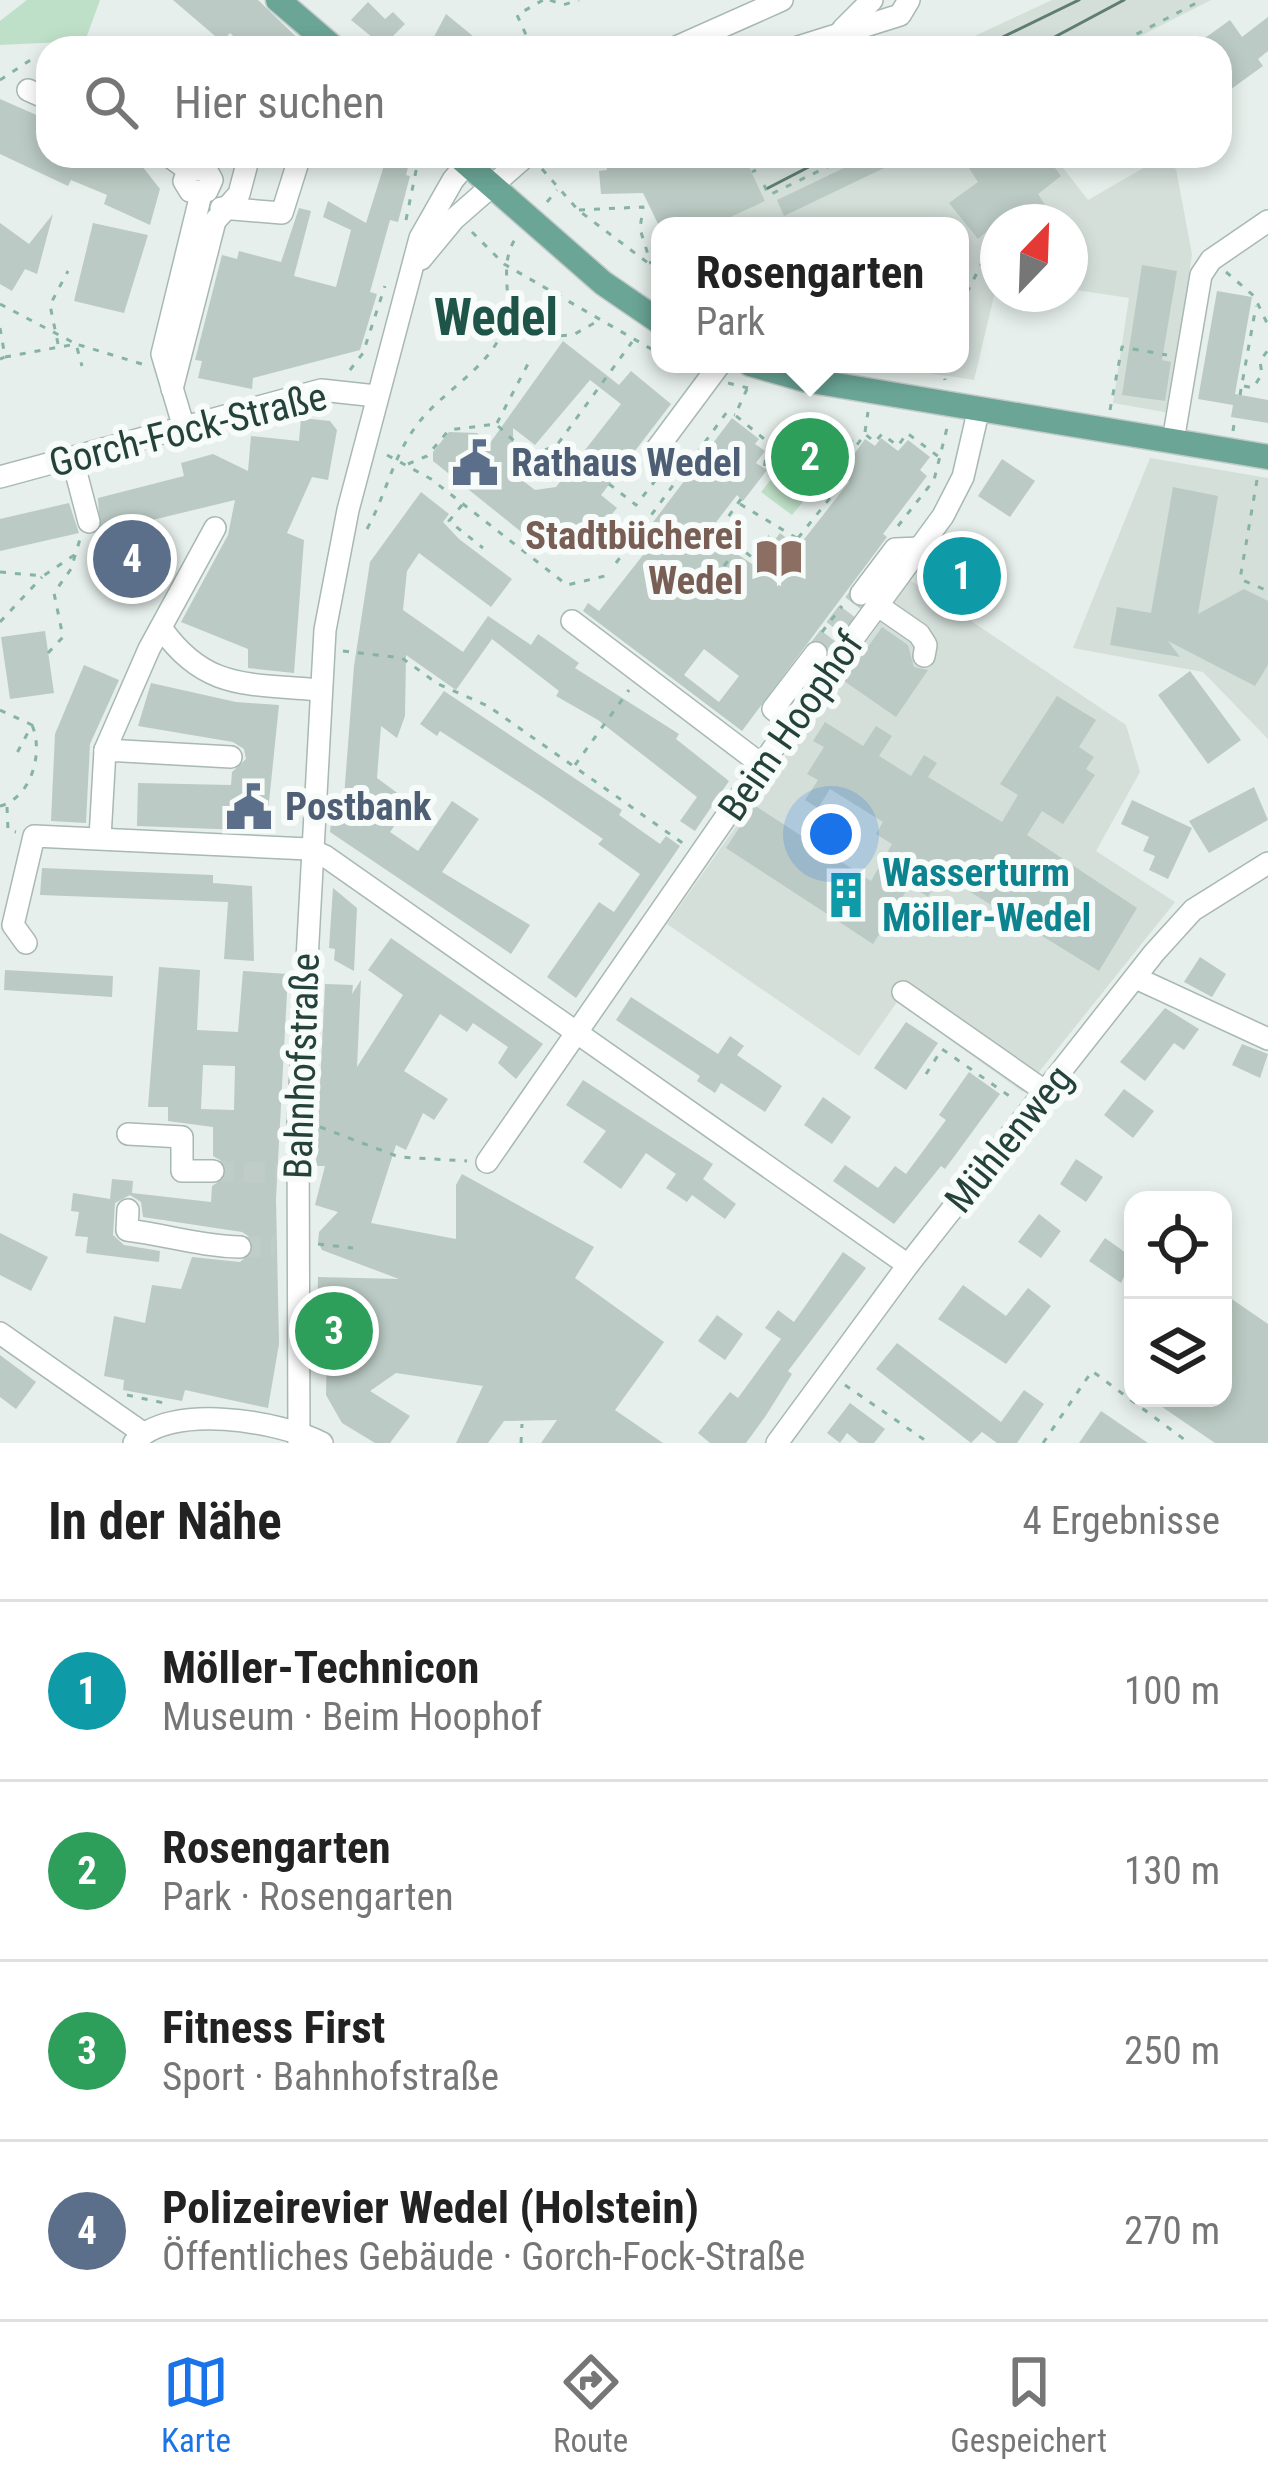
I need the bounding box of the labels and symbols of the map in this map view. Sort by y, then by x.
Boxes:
north arrow [980,204,1088,312]
district label: Wedel [434,288,558,347]
street label: Gorch-Fock-Straße [45,373,331,487]
pin: 2 [771,412,849,502]
public building icon: Rathaus Wedel [450,438,500,488]
place label: Rathaus Wedel [511,440,741,486]
place label: Stadtbücherei Wedel [525,513,743,604]
pin: 4 [93,514,171,604]
pin: 1 [923,531,1001,621]
library icon: Stadtbücherei Wedel [754,533,804,583]
street label: Beim Hoophof [709,623,873,829]
public building icon: Postbank [224,782,274,832]
place label: Postbank [285,784,432,830]
your location [801,804,861,864]
place label: Wasserturm Möller-Wedel [882,850,1091,941]
building icon: Wasserturm Möller-Wedel [821,870,871,920]
street label: Bahnhofstraße [275,952,329,1180]
street label: Mühlenweg [936,1056,1082,1222]
pin: 3 [295,1286,373,1376]

